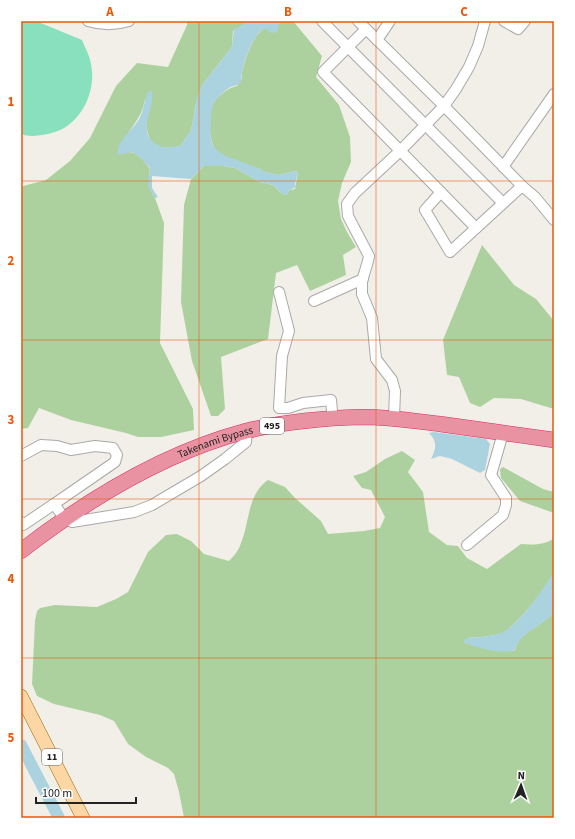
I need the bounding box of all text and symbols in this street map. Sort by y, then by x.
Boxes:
text: A [105,3,114,21]
text: B [284,3,292,21]
text: C [460,3,468,21]
text: 1 [8,93,15,111]
text: 2 [8,252,15,270]
text: 3 [8,411,15,429]
road number: 495 [260,418,284,434]
street label: Takenami Bypass [175,422,255,462]
text: 4 [8,570,15,588]
text: 5 [8,729,15,747]
road number: 11 [42,749,62,765]
north arrow [501,765,541,805]
text: N [517,768,525,783]
scale bar [36,779,136,805]
text: 100 m [42,785,72,802]

